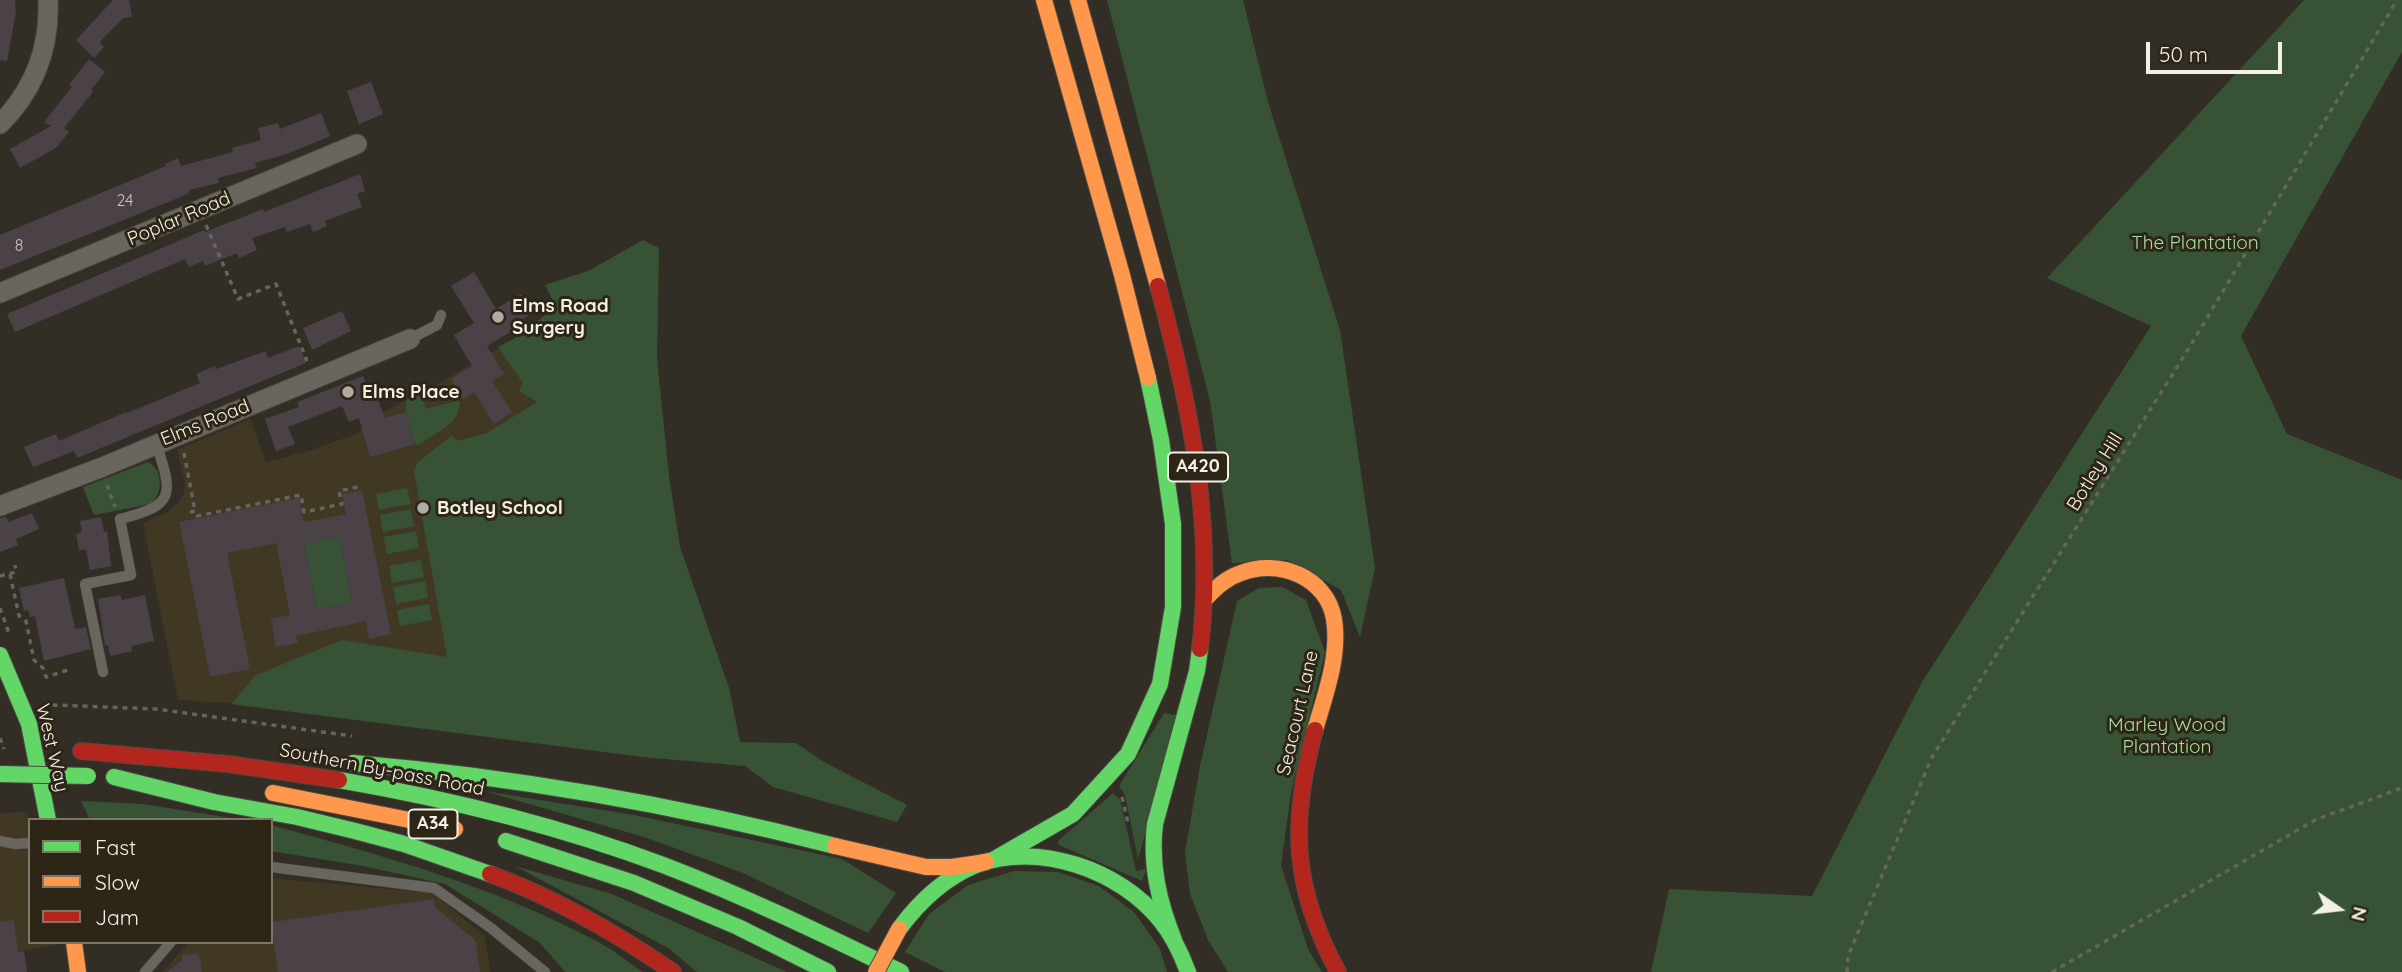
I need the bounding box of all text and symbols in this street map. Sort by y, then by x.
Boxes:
scale bar [2150,28,2286,72]
text: 50 m [2159,41,2208,67]
street label: Poplar Road [124,187,234,251]
house number: 24 [116,191,134,211]
park label: The Plantation [2131,232,2259,254]
house number: 8 [15,236,23,256]
place label: Elms Road Surgery [512,295,609,339]
marker: Elms Road Surgery [490,309,506,325]
place label: Elms Place [362,381,460,403]
marker: Elms Place [340,384,356,400]
street label: Elms Road [157,395,253,451]
street label: Botley Hill [2062,429,2128,515]
road number: A420 [1168,452,1228,481]
place label: Botley School [437,497,563,519]
marker: Botley School [415,500,431,516]
street label: Seacourt Lane [1273,648,1323,778]
street label: West Way [31,702,73,794]
park label: Marley Wood Plantation [2108,714,2226,758]
street label: Southern By-pass Road [278,739,486,801]
road number: A34 [408,810,458,838]
legend [28,818,273,944]
text: Fast [95,834,136,860]
text: Slow [95,869,140,895]
north arrow [2304,874,2374,944]
text: Jam [95,904,139,930]
text: N [2346,904,2373,924]

